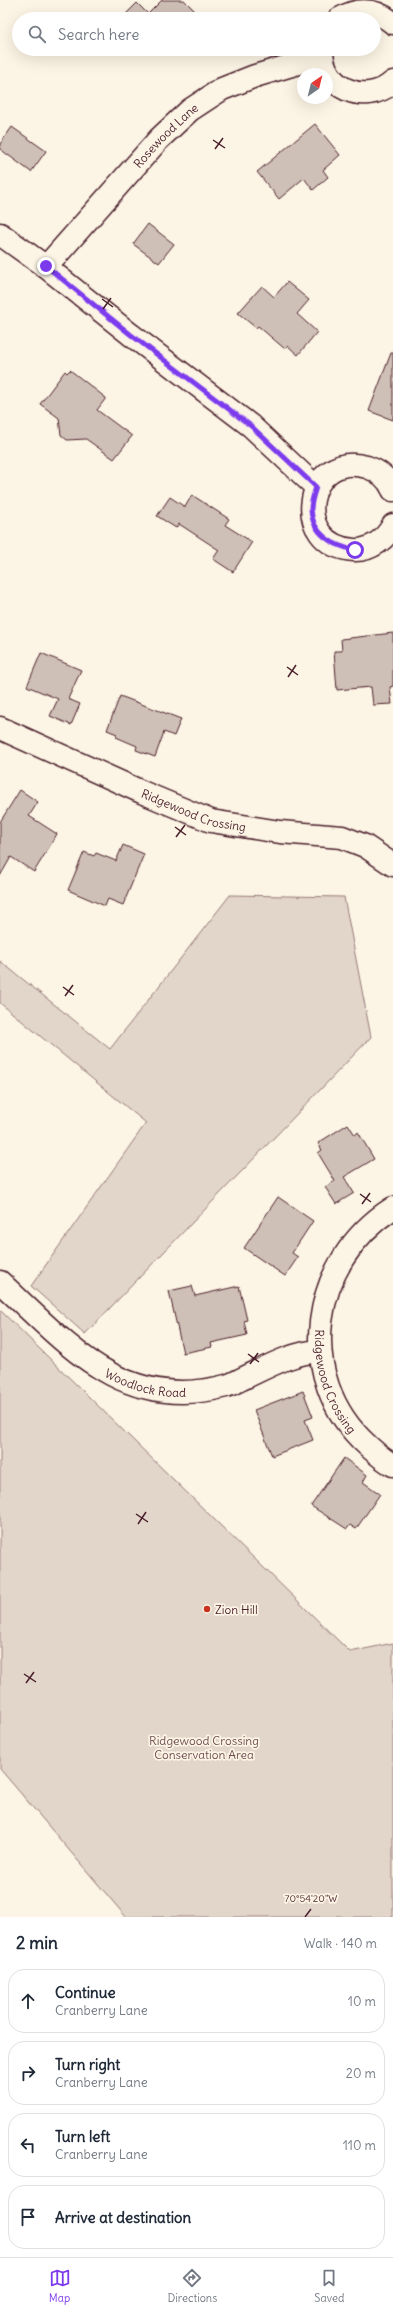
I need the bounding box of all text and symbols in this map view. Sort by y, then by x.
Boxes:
search box [12,12,381,56]
icon: search [26,23,48,45]
text: Search here [58,25,139,44]
north arrow [297,68,333,104]
street label: Rosewood Lane [130,99,201,171]
route end [37,257,55,275]
route start [346,541,364,559]
street label: Ridgewood Crossing [139,785,247,834]
street label: Ridgewood Crossing [312,1329,360,1436]
street label: Woodlock Road [103,1365,186,1400]
place label: Zion Hill [215,1602,258,1617]
marker: Zion Hill [202,1604,212,1614]
park label: Ridgewood Crossing Conservation Area [149,1733,259,1762]
text: 70°54'20"W [285,1892,337,1905]
text: 2 min [16,1932,58,1954]
text: Walk · 140 m [304,1935,377,1952]
text: Continue [55,1983,116,2002]
icon: ahead [17,1990,39,2012]
text: 10 m [348,1993,376,2010]
text: Cranberry Lane [55,2002,148,2019]
text: Turn right [55,2055,120,2074]
icon: right [17,2062,39,2084]
text: 20 m [346,2065,376,2082]
text: Cranberry Lane [55,2074,148,2091]
text: Turn left [55,2127,110,2146]
icon: left [17,2134,39,2156]
text: 110 m [343,2137,376,2154]
text: Cranberry Lane [55,2146,148,2163]
icon: arrive [17,2206,39,2228]
text: Arrive at destination [55,2208,191,2227]
tab: Map [49,2267,71,2305]
tab: Directions [168,2267,217,2305]
tab: Saved [314,2267,344,2305]

